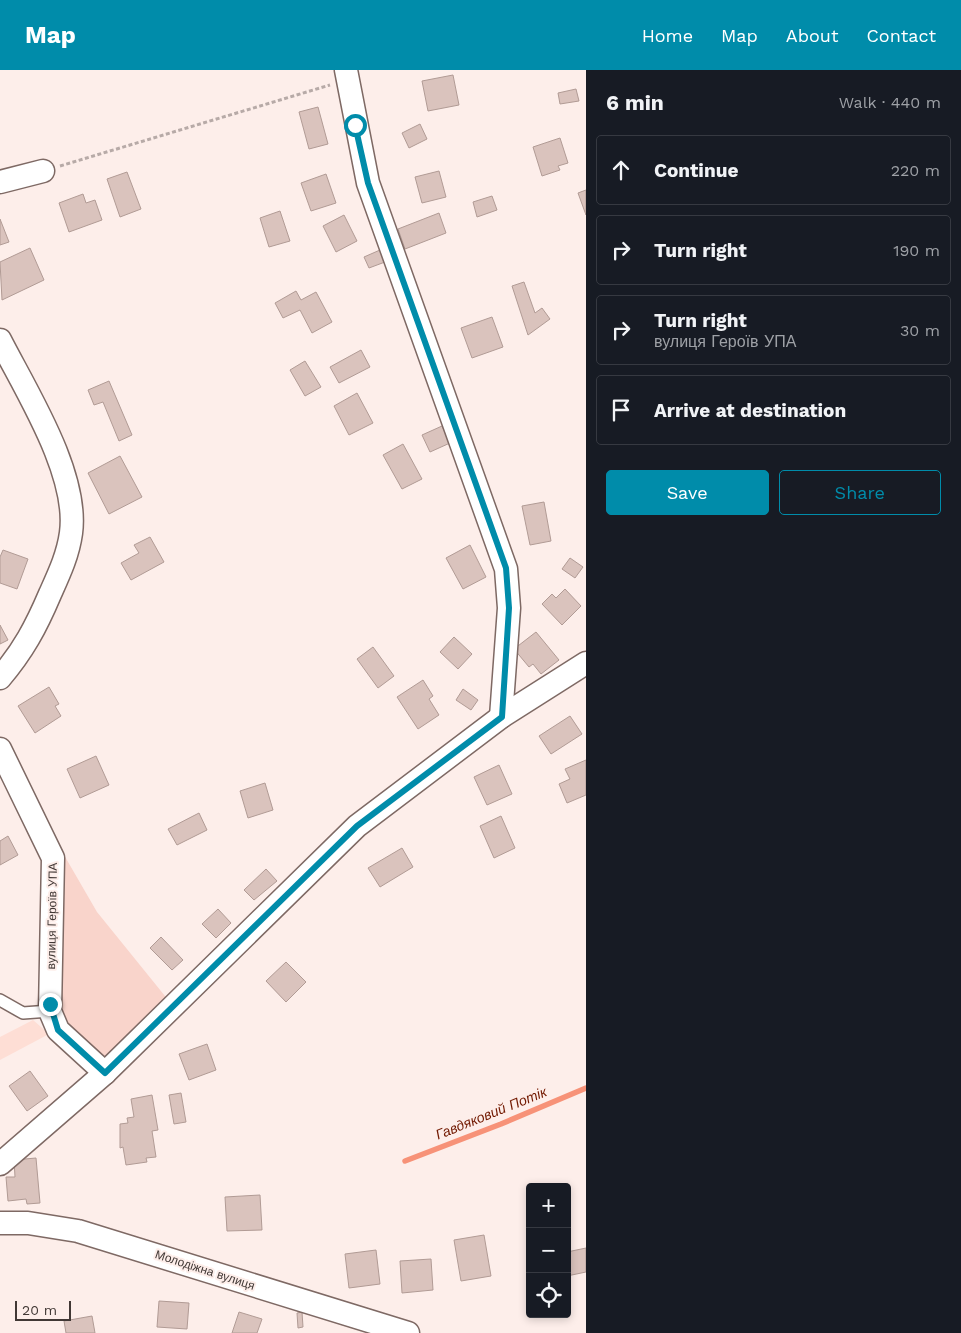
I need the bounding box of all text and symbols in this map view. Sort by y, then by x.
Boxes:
text: Map [25,21,76,49]
text: Home [642,25,693,46]
text: Map [721,25,758,46]
text: About [786,25,838,46]
text: Contact [866,25,936,46]
text: 6 min [606,90,664,115]
text: Walk · 440 m [839,93,941,112]
route start [344,114,367,137]
icon: ahead [607,156,635,184]
text: Continue [654,159,738,182]
text: 220 m [891,161,940,180]
icon: right [607,236,635,264]
text: Turn right [654,239,747,262]
text: 190 m [893,241,940,260]
text: Turn right [654,309,747,332]
icon: right [607,316,635,344]
text: 30 m [900,321,940,340]
text: вулиця Героїв УПА [654,332,796,351]
icon: arrive [607,396,635,424]
text: Arrive at destination [654,399,846,422]
button: Save [606,470,769,515]
button: Share [779,470,941,515]
street label: вулиця Героїв УПА [44,862,60,970]
route end [39,993,62,1016]
water label: Гавдяковий Потік [433,1083,550,1143]
map controls [526,1183,571,1318]
button: + [526,1183,571,1228]
button: − [526,1228,571,1273]
street label: Молодіжна вулиця [153,1247,257,1293]
button: locate [526,1273,571,1318]
scale bar [15,1298,71,1321]
text: 20 m [22,1302,57,1318]

